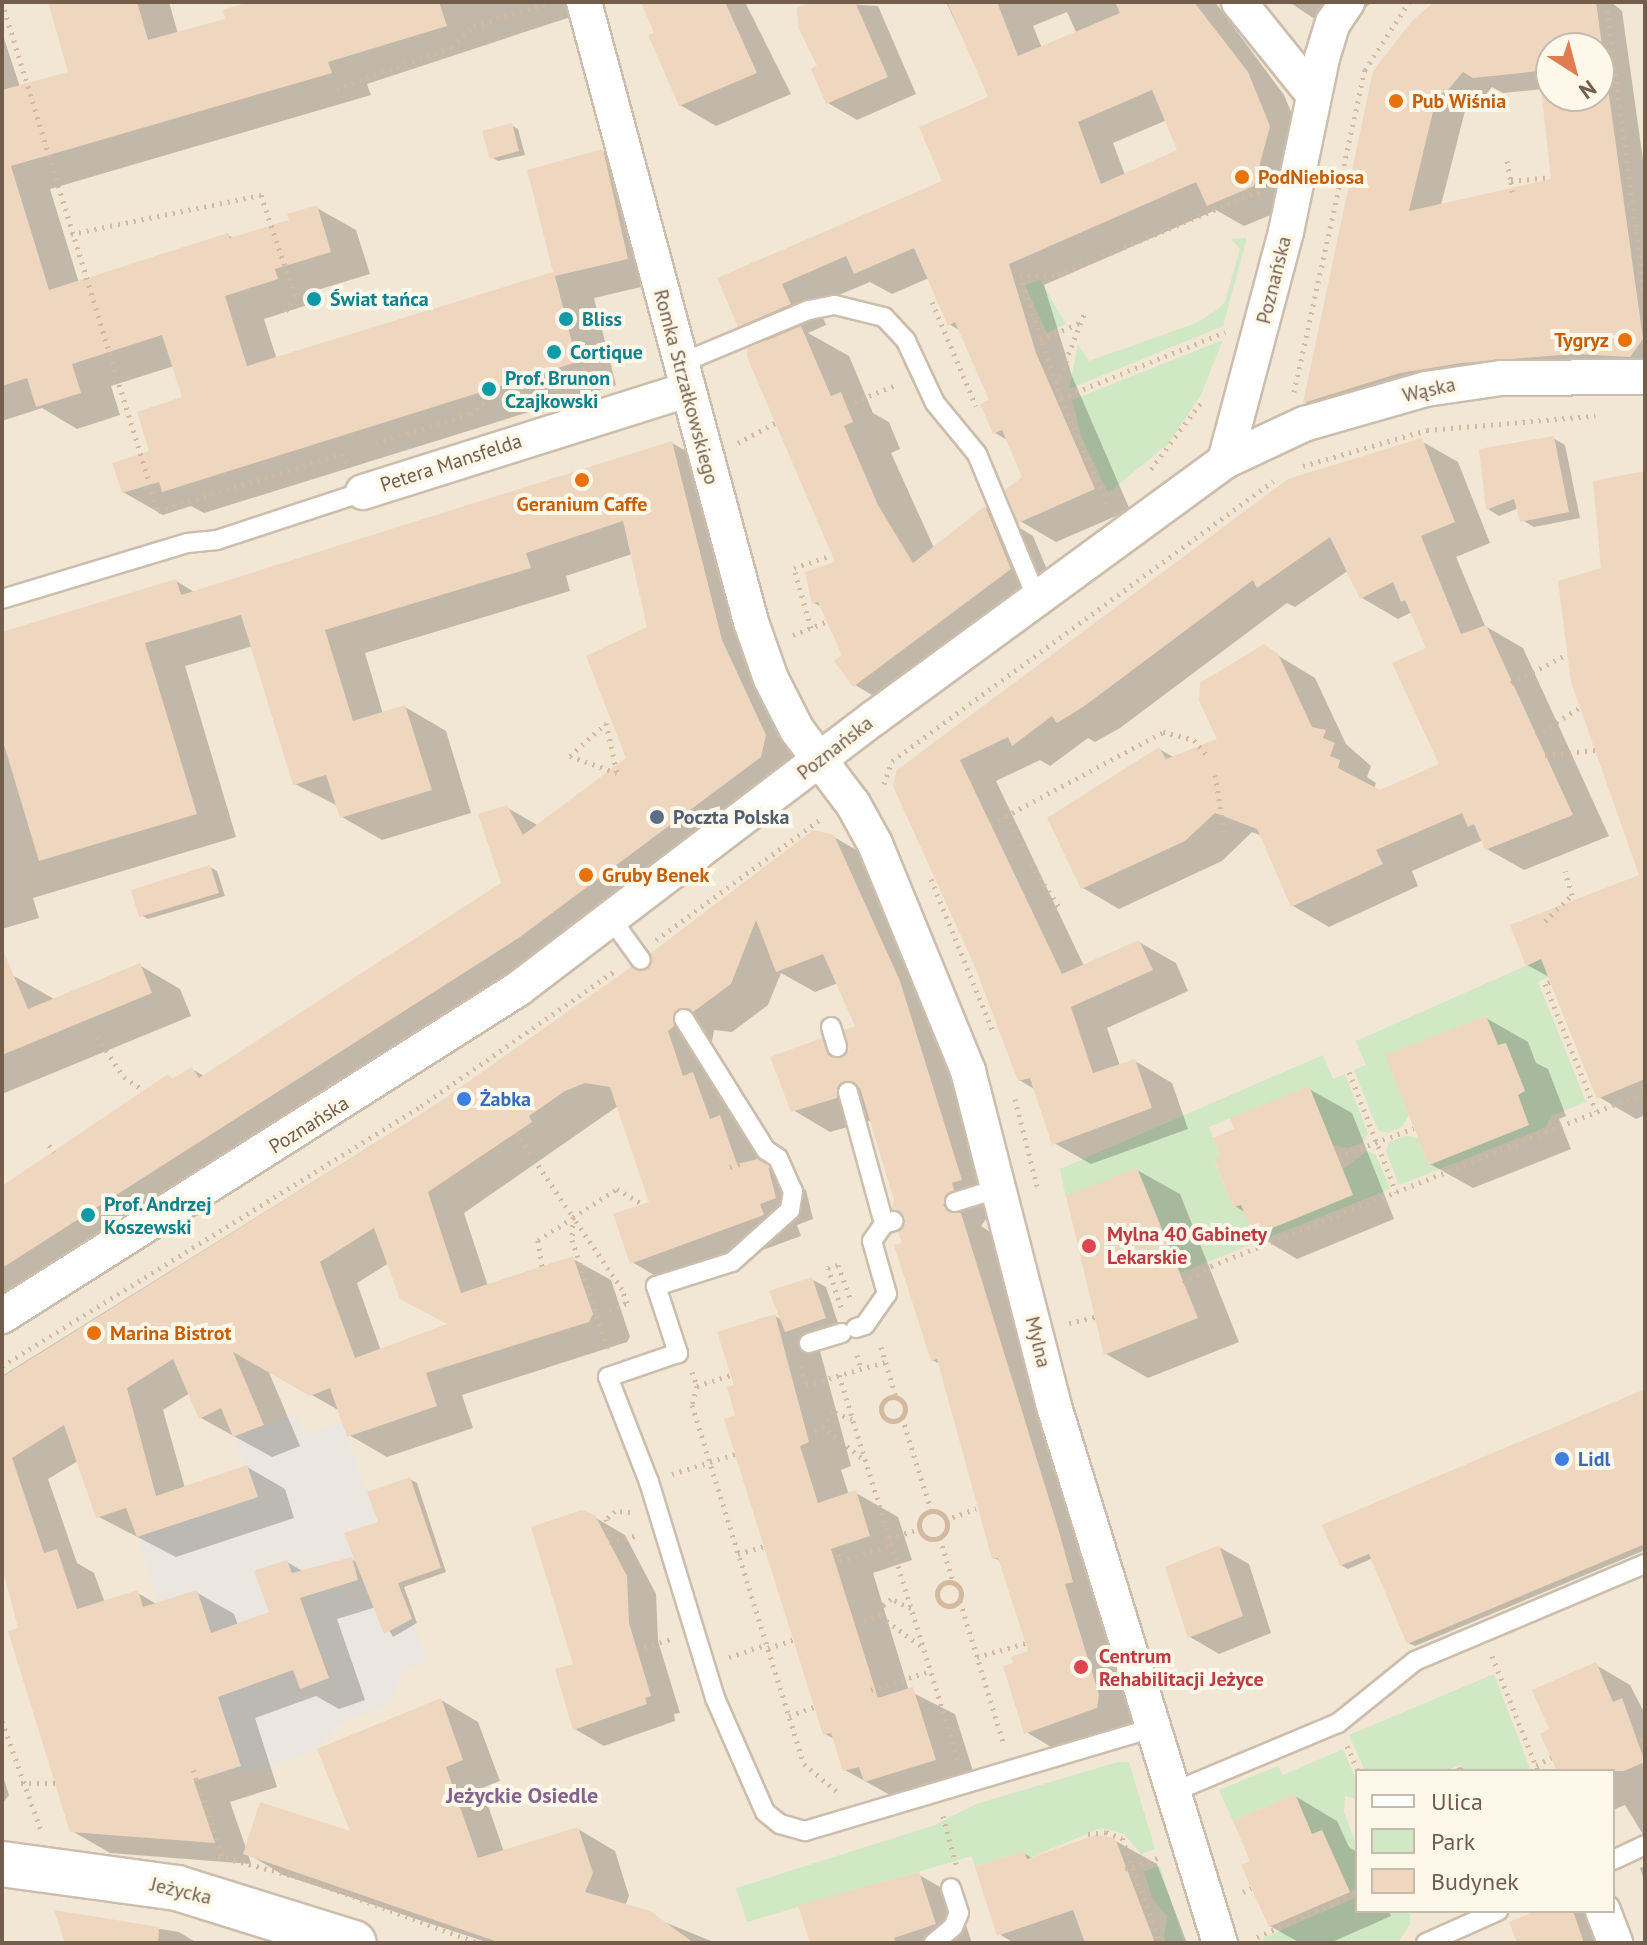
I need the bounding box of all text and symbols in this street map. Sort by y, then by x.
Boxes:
north arrow [1535,32,1615,112]
text: N [1574,74,1602,105]
place label: Pub Wiśnia [1412,89,1507,113]
marker: Pub Wiśnia [1387,92,1405,110]
place label: PodNiebiosa [1258,165,1364,189]
marker: PodNiebiosa [1233,168,1251,186]
street label: Poznańska [1252,234,1296,326]
place label: Świat tańca [330,287,429,311]
street label: Romka Strzałkowskiego [648,287,724,487]
marker: Świat tańca [305,290,323,308]
place label: Bliss [582,307,622,331]
marker: Bliss [557,310,575,328]
place label: Tygryz [1554,328,1609,352]
marker: Tygryz [1616,331,1634,349]
place label: Cortique [570,340,643,364]
marker: Cortique [545,343,563,361]
place label: Prof. Brunon Czajkowski [505,366,612,413]
street label: Wąska [1400,372,1458,408]
marker: Prof. Brunon Czajkowski [480,380,498,398]
street label: Petera Mansfelda [377,429,525,497]
marker: Geranium Caffe [573,471,591,489]
place label: Geranium Caffe [516,492,648,516]
street label: Poznańska [792,711,878,785]
place label: Poczta Polska [673,805,789,829]
marker: Poczta Polska [648,808,666,826]
place label: Gruby Benek [602,863,710,887]
marker: Gruby Benek [577,866,595,884]
place label: Żabka [480,1087,531,1111]
marker: Żabka [455,1090,473,1108]
street label: Poznańska [265,1091,353,1159]
place label: Prof. Andrzej Koszewski [104,1192,214,1239]
marker: Prof. Andrzej Koszewski [79,1206,97,1224]
place label: Mylna 40 Gabinety Lekarskie [1107,1222,1267,1269]
marker: Mylna 40 Gabinety Lekarskie [1078,1235,1100,1257]
street label: Mylna [1020,1314,1056,1370]
place label: Marina Bistrot [110,1321,232,1345]
marker: Marina Bistrot [85,1324,103,1342]
place label: Lidl [1578,1447,1610,1471]
marker: Lidl [1553,1450,1571,1468]
place label: Centrum Rehabilitacji Jeżyce [1099,1644,1264,1691]
marker: Centrum Rehabilitacji Jeżyce [1070,1656,1092,1678]
legend [1355,1769,1615,1913]
district label: Jeżyckie Osiedle [446,1783,598,1809]
text: Ulica [1431,1786,1483,1817]
text: Park [1431,1826,1475,1857]
text: Budynek [1431,1866,1519,1897]
street label: Jeżycka [148,1872,214,1910]

